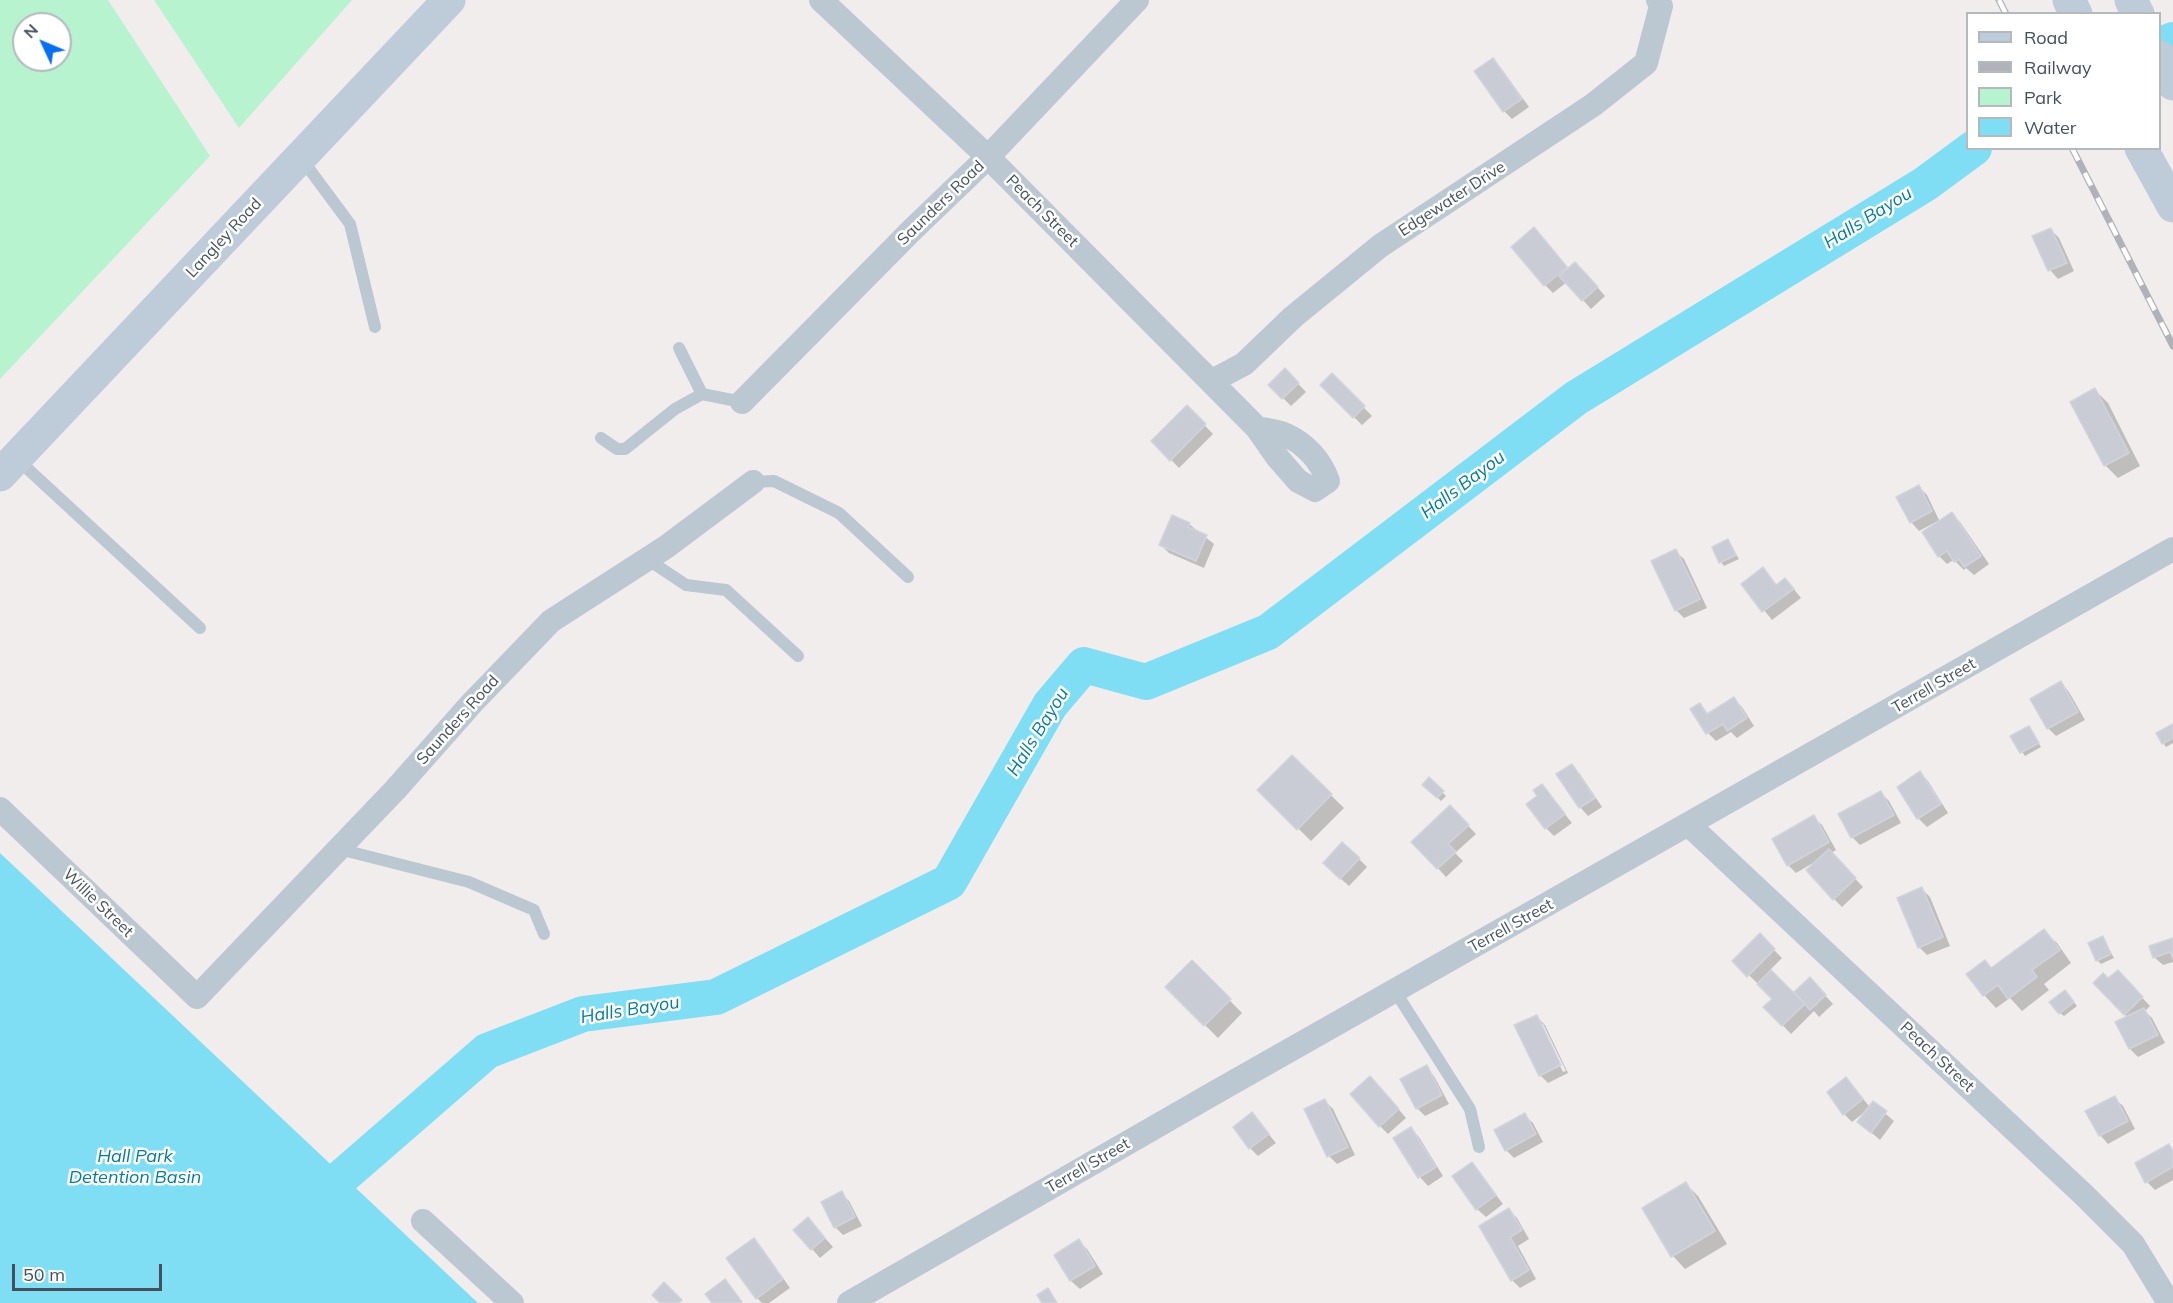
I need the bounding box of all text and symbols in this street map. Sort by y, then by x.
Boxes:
north arrow [12,12,72,72]
legend [1966,12,2161,150]
text: N [19,20,42,42]
text: Road [2024,26,2068,49]
text: Railway [2024,56,2092,79]
text: Park [2024,86,2062,109]
text: Water [2024,116,2076,139]
street label: Saunders Road [893,157,989,249]
street label: Edgewater Drive [1395,157,1509,241]
street label: Peach Street [1002,171,1082,251]
water label: Halls Bayou [1820,182,1916,254]
street label: Langley Road [182,194,266,282]
water label: Halls Bayou [1417,446,1509,524]
street label: Terrell Street [1889,654,1979,718]
street label: Saunders Road [413,671,503,769]
water label: Halls Bayou [1002,684,1074,780]
street label: Willie Street [59,865,137,941]
street label: Terrell Street [1466,895,1556,957]
water label: Halls Bayou [579,992,681,1028]
street label: Peach Street [1896,1018,1978,1096]
street label: Terrell Street [1043,1134,1133,1198]
water label: Hall Park Detention Basin [69,1146,201,1188]
scale bar [15,1252,165,1290]
text: 50 m [23,1263,65,1286]

